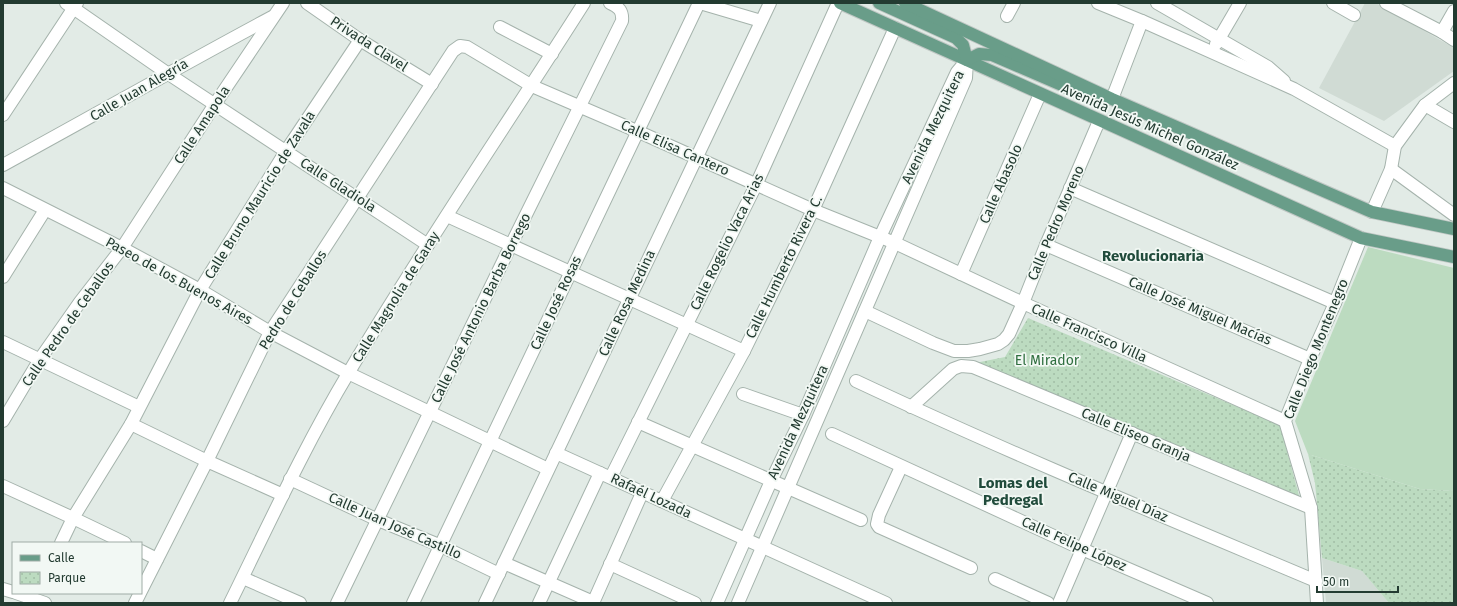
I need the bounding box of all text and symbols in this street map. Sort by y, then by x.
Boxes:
street label: Privada Clavel [327,13,411,75]
street label: Calle Juan Alegría [87,55,191,125]
street label: Avenida Mezquitera [898,67,968,187]
street label: Avenida Jesús Michel González [1059,80,1241,174]
street label: Calle Amapola [170,82,234,168]
street label: Calle Bruno Mauricio de Zavala [201,108,319,282]
street label: Calle Elisa Cantero [618,116,732,180]
street label: Calle Abasolo [976,142,1026,226]
street label: Calle Gladiola [297,154,379,216]
street label: Calle Pedro Moreno [1024,163,1088,283]
street label: Calle Rogelio Vaca Arias [687,171,768,313]
street label: Calle Humberto Rivera C. [742,193,826,341]
street label: Calle José Antonio Barba Borrego [427,210,535,406]
street label: Calle Magnolia de Garay [349,228,443,366]
street label: Paseo de los Buenos Aires [103,234,256,329]
street label: Pedro de Ceballos [256,247,331,353]
street label: Calle Rosa Medina [595,247,659,359]
district label: Revolucionaria [1102,247,1204,265]
street label: Calle José Rosas [527,253,585,353]
street label: Calle Pedro de Ceballos [18,258,118,390]
street label: Calle José Miguel Macías [1126,273,1274,349]
street label: Calle Diego Montenegro [1280,276,1352,422]
street label: Calle Francisco Villa [1029,300,1149,366]
park label: El Mirador [1015,352,1080,369]
street label: Avenida Mezquitera [764,362,832,482]
street label: Calle Eliseo Granja [1079,404,1193,466]
street label: Calle Miguel Díaz [1065,468,1171,526]
street label: Rafaél Lozada [608,470,694,522]
district label: Lomas del Pedregal [978,474,1048,509]
street label: Calle Juan José Castillo [326,489,464,563]
street label: Calle Felipe López [1019,513,1129,575]
legend [12,542,142,594]
text: Calle [48,551,75,565]
scale bar [1317,568,1398,594]
text: Parque [48,571,86,585]
text: 50 m [1323,575,1349,589]

